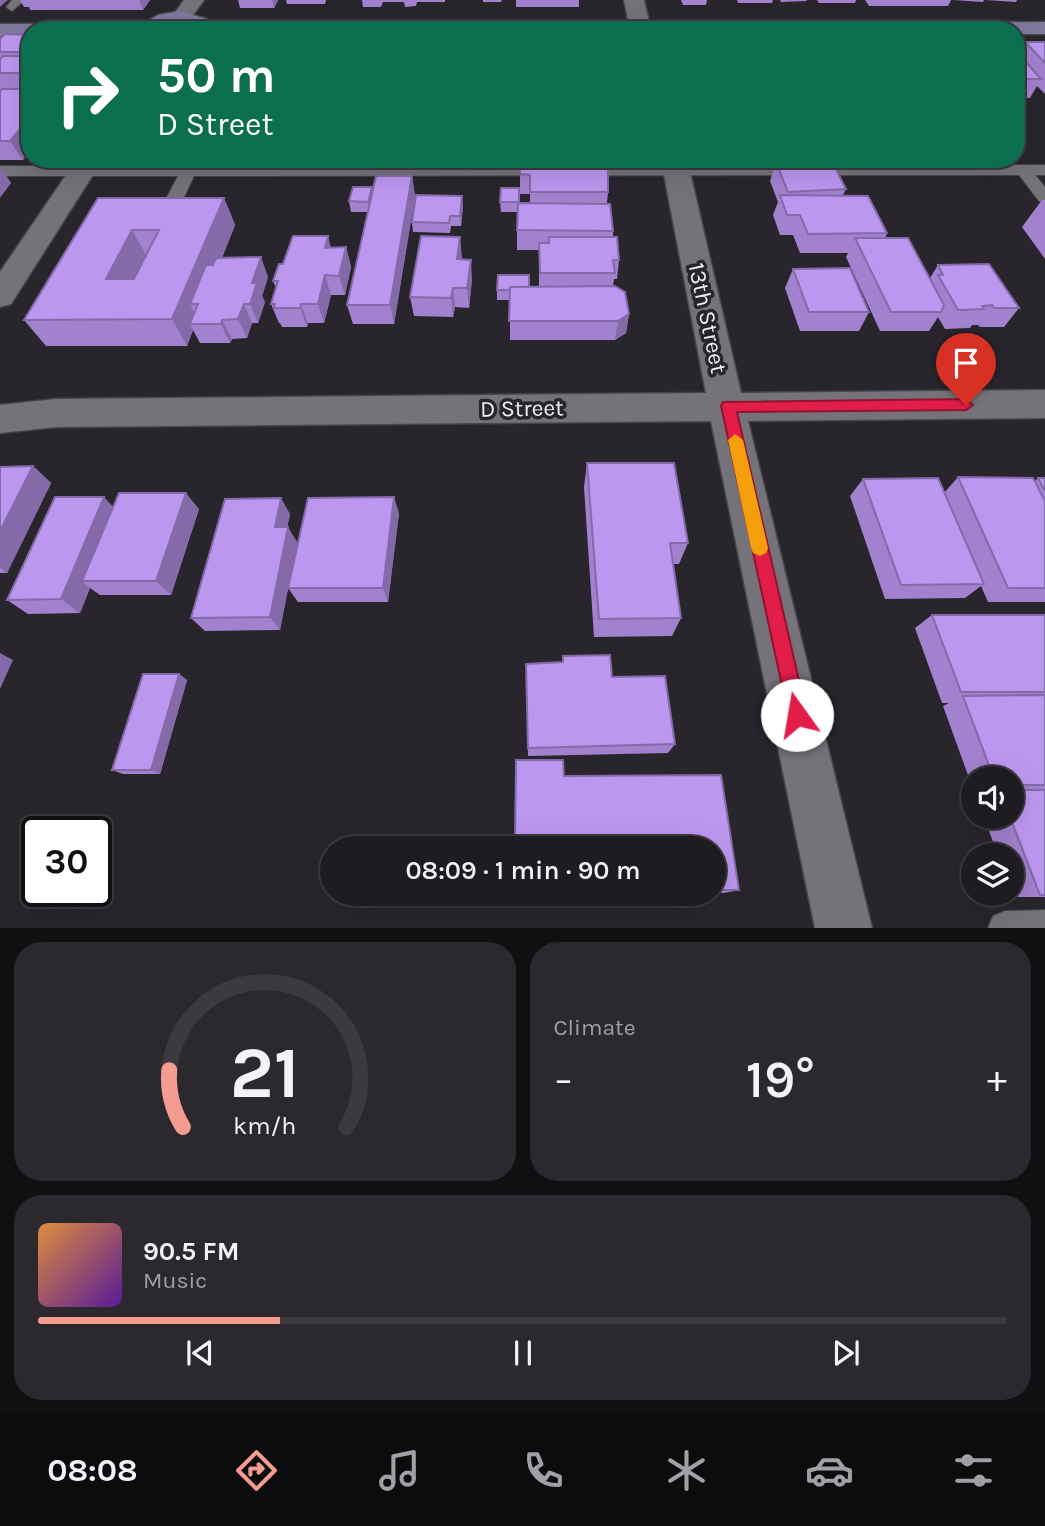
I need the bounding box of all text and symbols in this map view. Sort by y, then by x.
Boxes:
text: 50 m [157,47,275,104]
icon: right [42,49,133,140]
text: D Street [157,106,274,143]
street label: 13th Street [683,260,732,376]
pin [936,333,996,405]
icon: arrive [947,344,985,382]
street label: D Street [480,394,564,423]
position arrow [760,678,834,752]
map controls [961,766,1024,906]
button: sound [961,766,1024,829]
speed limit sign: 30 [21,816,112,907]
button: layers [961,843,1024,906]
text: 08:09 · 1 min · 90 m [405,855,641,886]
text: Climate [554,1014,636,1041]
text: 21 [230,1031,300,1116]
text: 19° [746,1049,815,1110]
text: − [554,1057,573,1102]
text: + [987,1057,1007,1102]
text: km/h [233,1111,296,1140]
text: 90.5 FM [143,1236,240,1267]
text: Music [143,1267,207,1294]
icon: previous [181,1334,219,1372]
icon: pause [504,1334,542,1372]
icon: next [827,1334,865,1372]
icon: directions [232,1446,281,1495]
icon: music [375,1446,424,1495]
icon: phone [519,1446,568,1495]
icon: climate [662,1446,711,1495]
icon: car [805,1446,854,1495]
icon: filters [949,1446,998,1495]
text: 08:08 [47,1452,138,1489]

